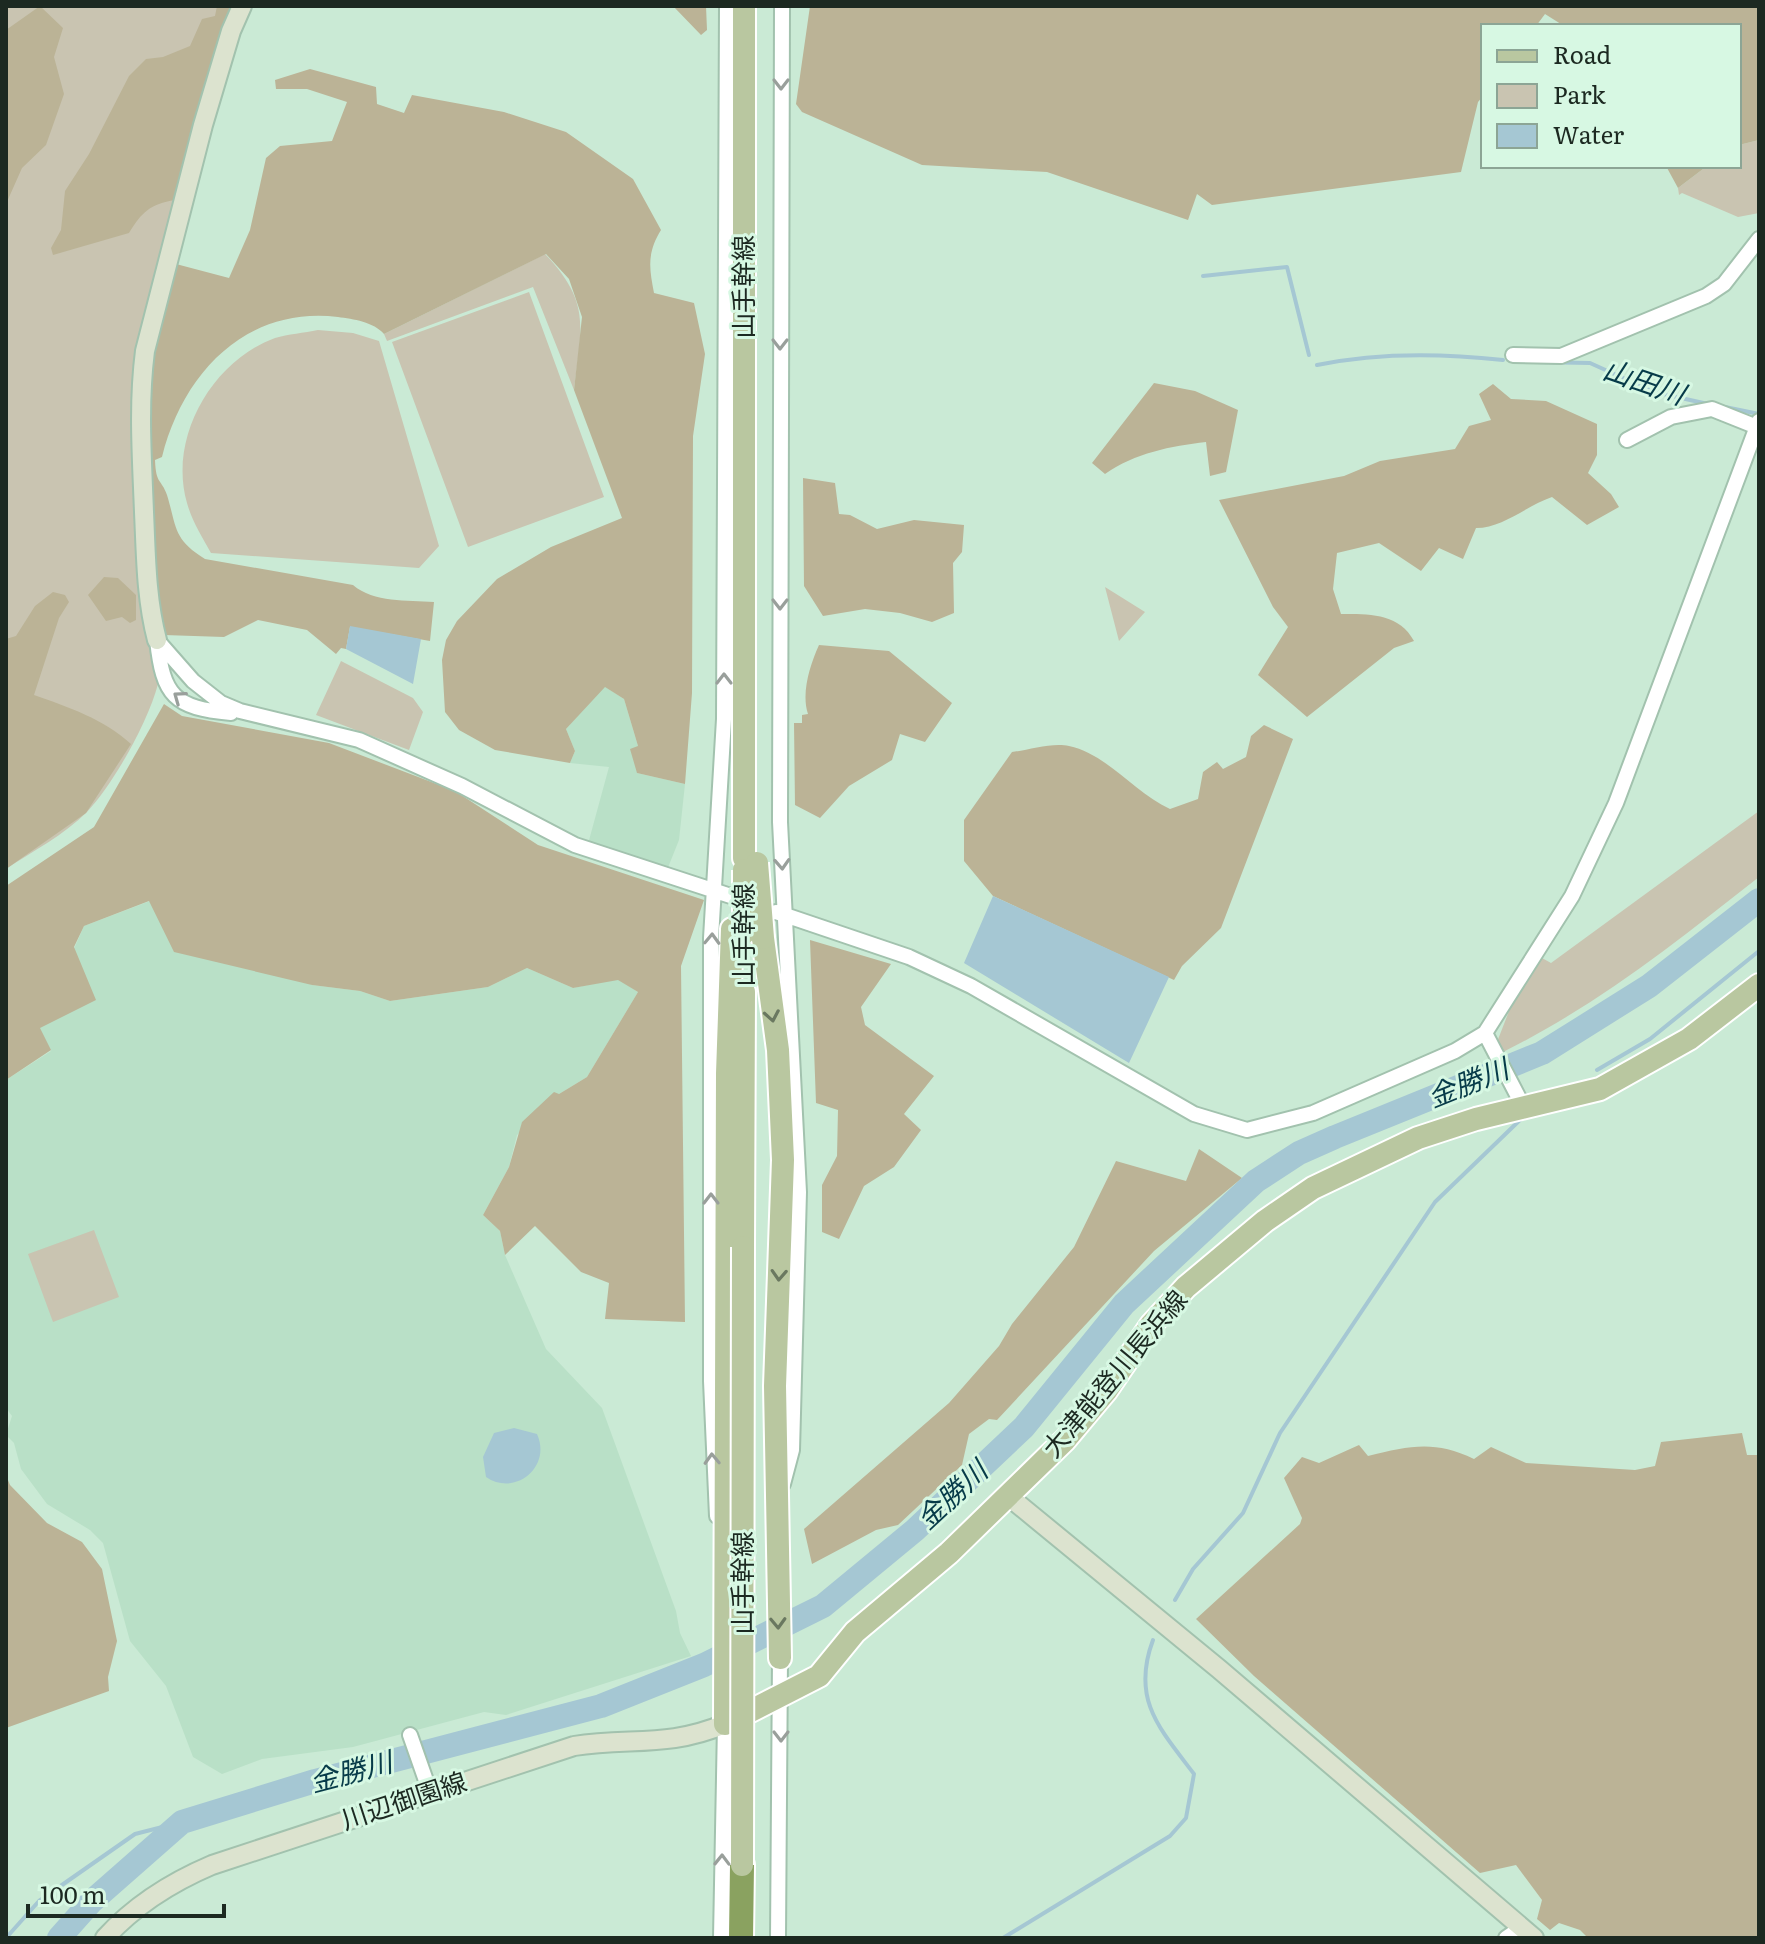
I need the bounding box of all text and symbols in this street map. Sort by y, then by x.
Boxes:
legend [1481,24,1741,168]
text: Road [1553,36,1612,71]
text: Park [1553,76,1606,111]
one-way arrow [772,78,790,91]
text: Water [1553,116,1625,151]
street label: 山手幹線 [722,235,761,339]
one-way arrow [771,338,789,351]
water label: 山田川 [1598,347,1694,415]
one-way arrow [771,598,789,611]
one-way arrow [715,672,733,685]
one-way arrow [173,692,188,706]
one-way arrow [773,858,790,871]
street label: 山手幹線 [722,883,761,987]
one-way arrow [703,932,720,945]
one-way arrow [763,1009,780,1022]
water label: 金勝川 [1420,1045,1517,1116]
one-way arrow [702,1192,720,1205]
one-way arrow [771,1269,788,1282]
street label: 大津能登川長浜線 [1031,1280,1195,1465]
water label: 金勝川 [906,1447,998,1538]
one-way arrow [704,1452,721,1465]
street label: 山手幹線 [721,1531,760,1635]
one-way arrow [770,1617,787,1630]
one-way arrow [772,1730,790,1743]
water label: 金勝川 [304,1738,399,1801]
street label: 川辺御園線 [335,1760,471,1837]
one-way arrow [714,1853,731,1866]
scale bar [28,1868,224,1918]
text: 100 m [40,1876,106,1911]

